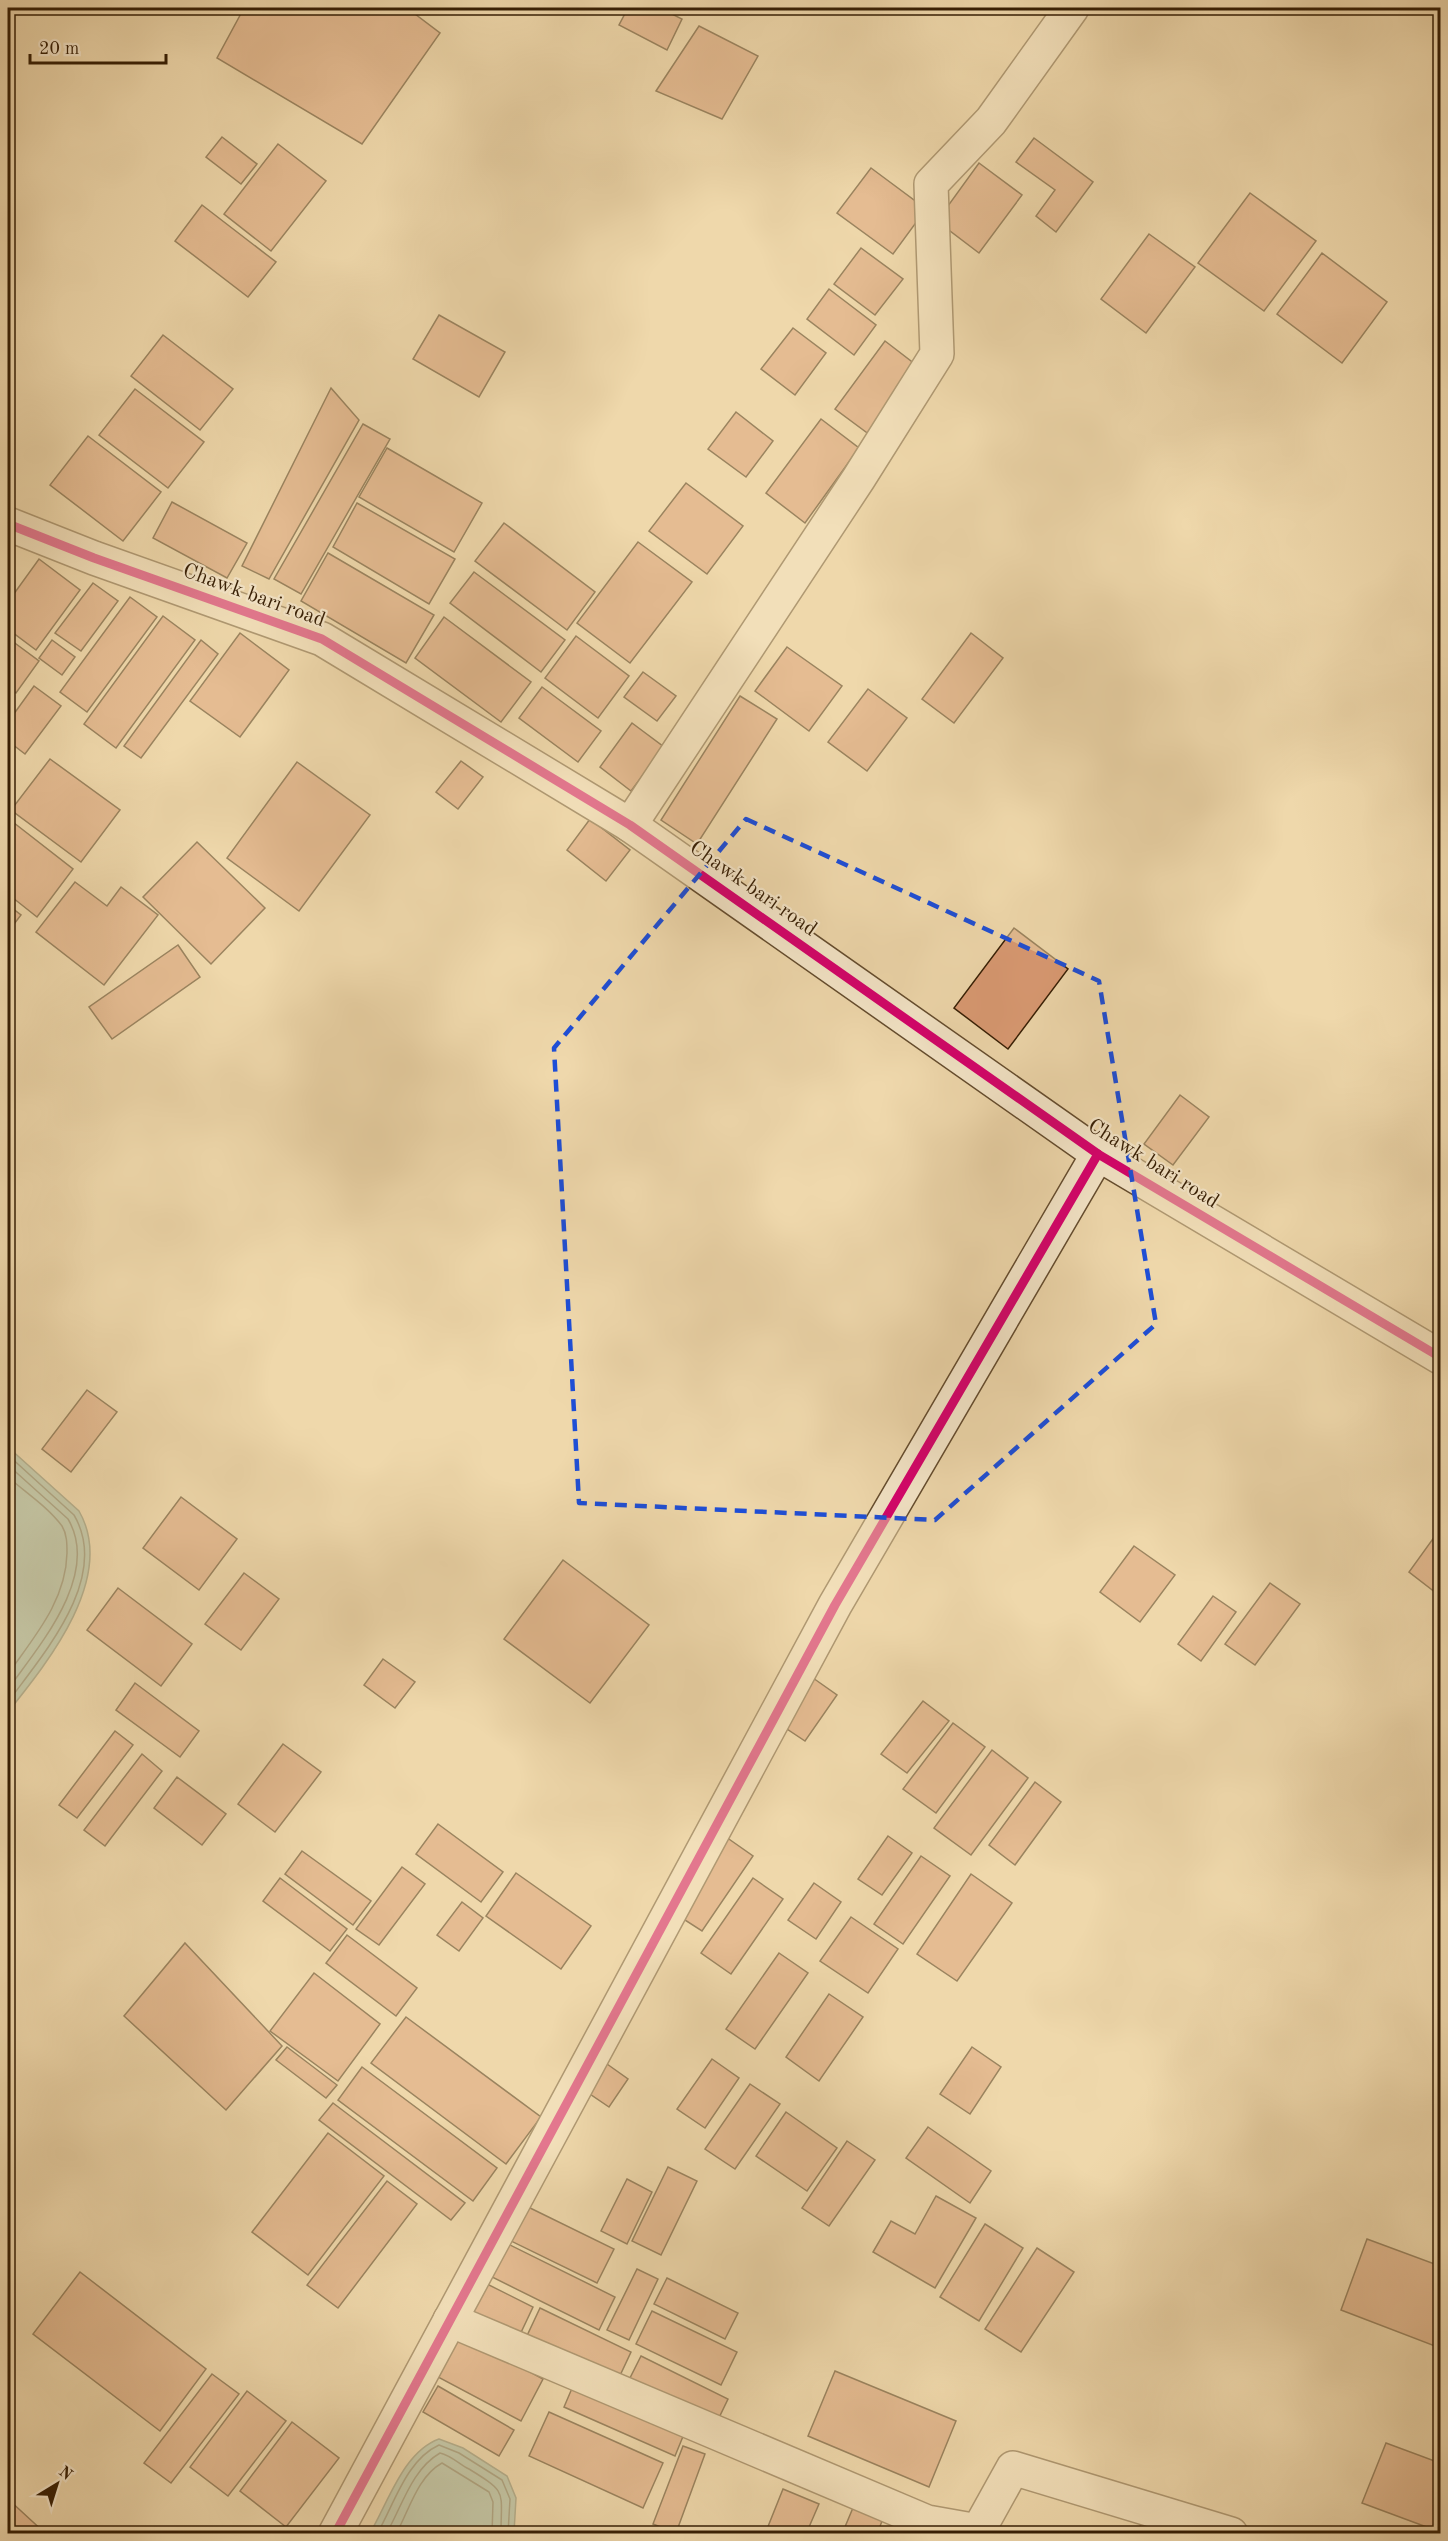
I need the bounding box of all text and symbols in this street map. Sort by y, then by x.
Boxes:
scale bar [30,27,166,65]
text: 20 m [39,40,79,58]
street label: Chawk bari road [180,560,328,632]
street label: Chawk bari road [685,837,821,941]
street label: Chawk bari road [1084,1115,1222,1213]
north arrow [27,2454,87,2514]
text: N [55,2464,75,2484]

